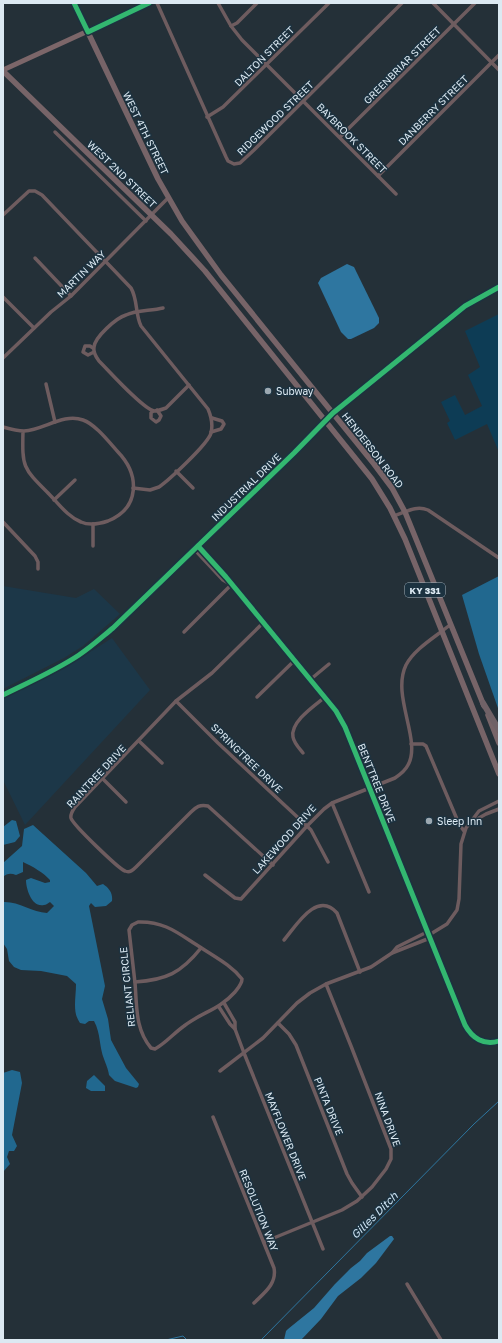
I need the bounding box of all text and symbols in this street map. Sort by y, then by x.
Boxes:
street label: DALTON STREET [232,24,296,88]
street label: GREENBRIAR STREET [361,24,443,106]
street label: DANBERRY STREET [396,73,470,147]
street label: RIDGEWOOD STREET [234,78,316,158]
street label: WEST 4TH STREET [121,90,171,176]
street label: BAYBROOK STREET [314,100,390,176]
street label: WEST 2ND STREET [85,138,159,210]
street label: MARTIN WAY [54,248,108,300]
place label: Subway [276,385,314,397]
marker: Subway [263,386,273,396]
street label: HENDERSON ROAD [340,410,406,490]
street label: INDUSTRIAL DRIVE [209,451,283,523]
road number: KY 331 [405,583,445,597]
street label: SPRINGTREE DRIVE [209,721,285,795]
street label: RAINTREE DRIVE [64,742,128,810]
street label: BENTTREE DRIVE [356,742,398,824]
street label: LAKEWOOD DRIVE [250,802,318,876]
place label: Sleep Inn [437,815,482,827]
marker: Sleep Inn [424,816,434,826]
street label: RELIANT CIRCLE [117,947,137,1027]
street label: PINTA DRIVE [312,1075,346,1137]
street label: MAYFLOWER DRIVE [263,1090,309,1182]
street label: NINA DRIVE [373,1090,403,1148]
street label: RESOLUTION WAY [237,1167,281,1253]
water label: Gilles Ditch [348,1188,401,1241]

